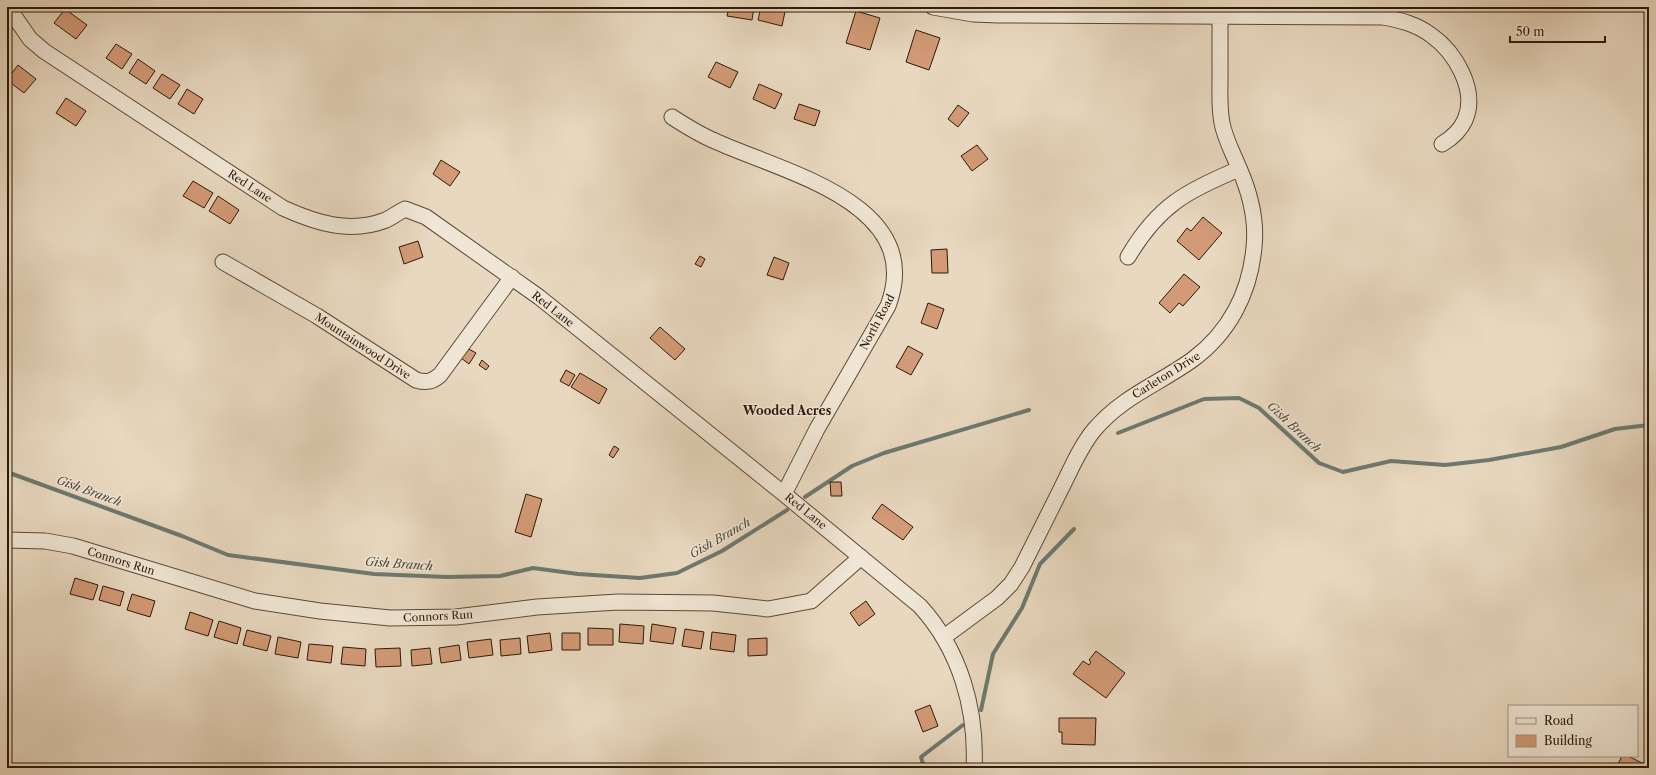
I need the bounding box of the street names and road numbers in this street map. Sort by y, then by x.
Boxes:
street label: Red Lane [225,167,275,205]
street label: Red Lane [529,288,577,330]
street label: North Road [856,291,898,352]
street label: Mountainwood Drive [312,310,414,382]
street label: Carleton Drive [1129,349,1203,401]
street label: Red Lane [782,490,830,532]
street label: Connors Run [86,544,157,578]
street label: Connors Run [403,607,473,625]

